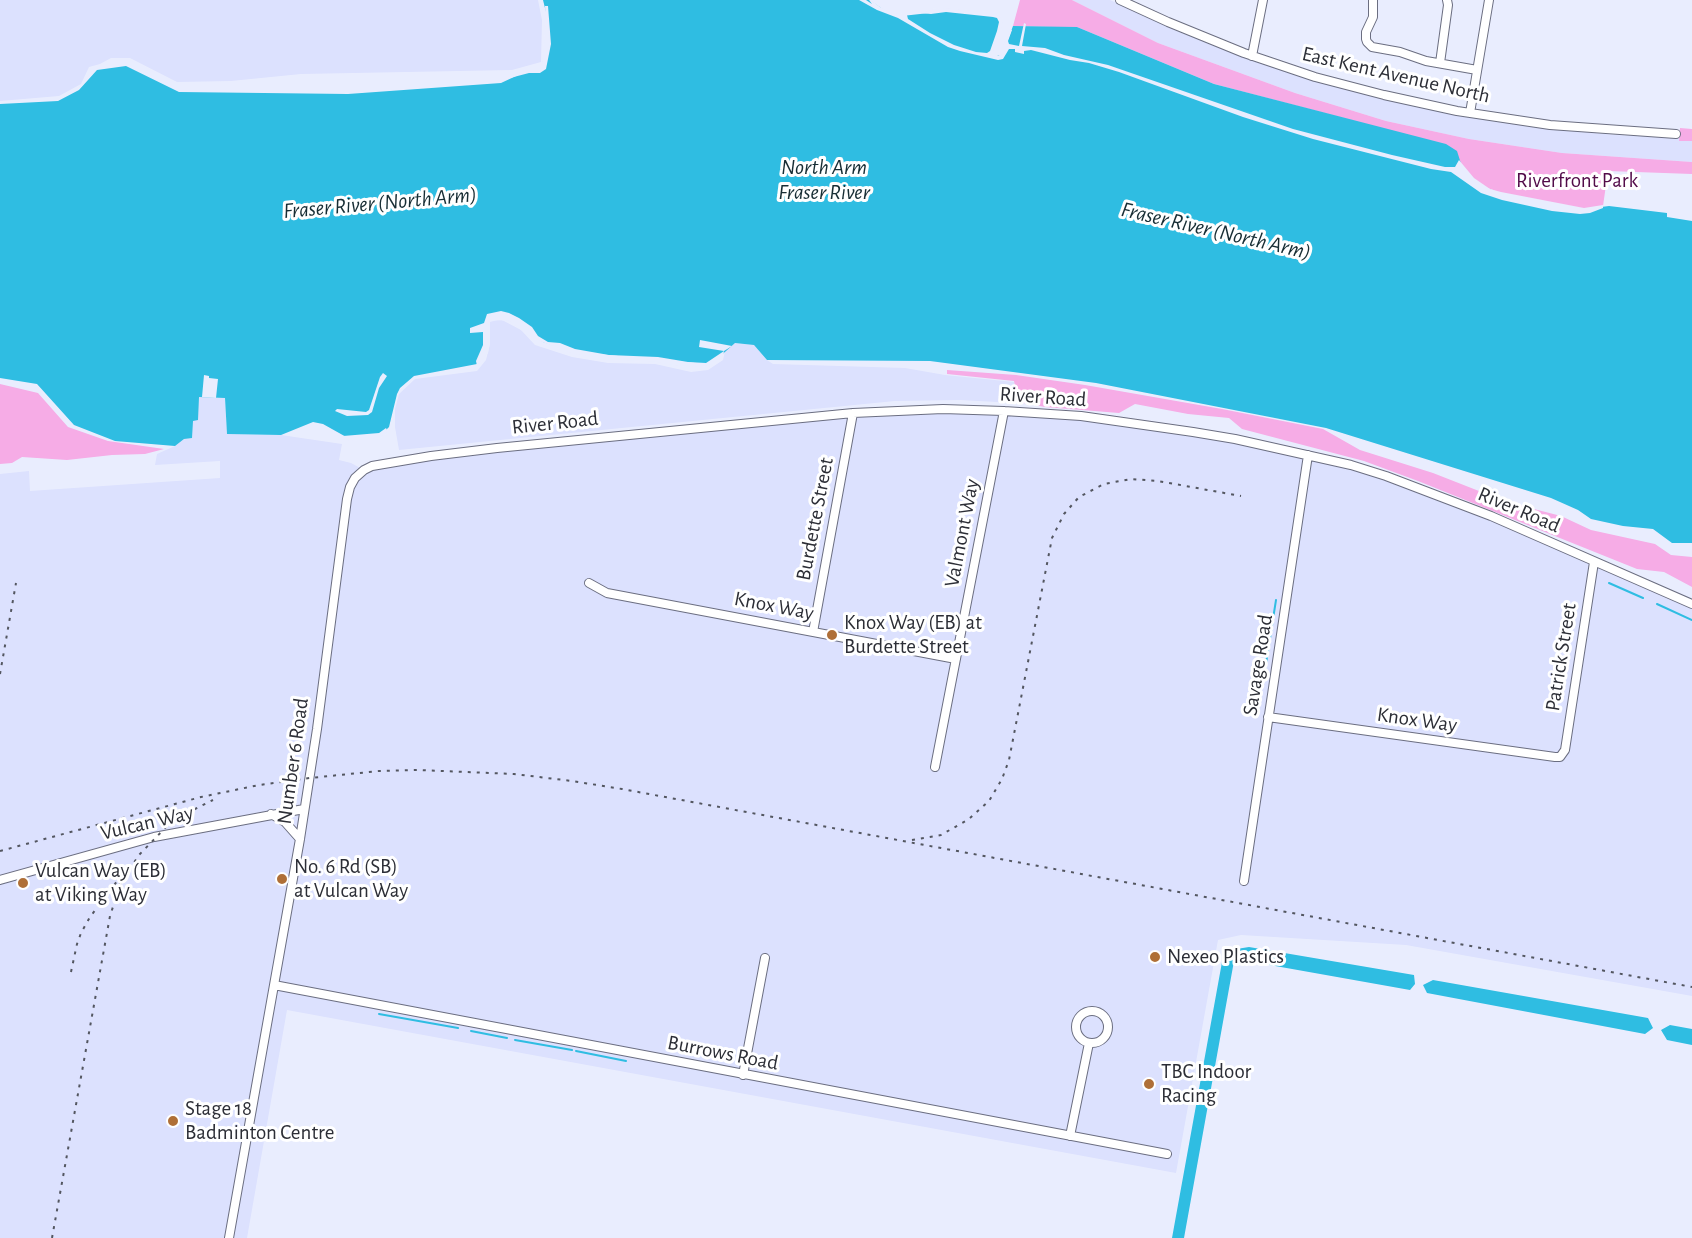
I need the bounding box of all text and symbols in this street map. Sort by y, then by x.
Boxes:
street label: East Kent Avenue North [1300,41,1492,109]
water label: North Arm Fraser River [778,154,870,206]
park label: Riverfront Park [1516,168,1638,194]
water label: Fraser River (North Arm) [282,181,478,225]
water label: Fraser River (North Arm) [1119,196,1313,266]
street label: River Road [999,381,1087,413]
street label: River Road [510,406,600,440]
street label: Burdette Street [791,455,839,583]
street label: Valmont Way [939,477,985,589]
street label: River Road [1474,481,1564,539]
street label: Knox Way [732,586,816,626]
street label: Patrick Street [1540,601,1582,713]
place label: Knox Way (EB) at Burdette Street [844,610,982,660]
street label: Savage Road [1238,613,1278,717]
marker: Knox Way (EB) at Burdette Street [825,628,839,642]
street label: Number 6 Road [272,696,314,826]
street label: Knox Way [1375,702,1459,738]
street label: Vulcan Way [98,800,196,846]
place label: No. 6 Rd (SB) at Vulcan Way [294,854,408,904]
place label: Vulcan Way (EB) at Viking Way [35,858,167,908]
marker: No. 6 Rd (SB) at Vulcan Way [275,872,289,886]
marker: Vulcan Way (EB) at Viking Way [16,876,30,890]
place label: Nexeo Plastics [1167,944,1284,970]
marker: Nexeo Plastics [1148,950,1162,964]
street label: Burrows Road [665,1030,781,1076]
place label: TBC Indoor Racing [1161,1059,1251,1109]
marker: TBC Indoor Racing [1142,1077,1156,1091]
place label: Stage 18 Badminton Centre [185,1096,335,1146]
marker: Stage 18 Badminton Centre [166,1114,180,1128]

